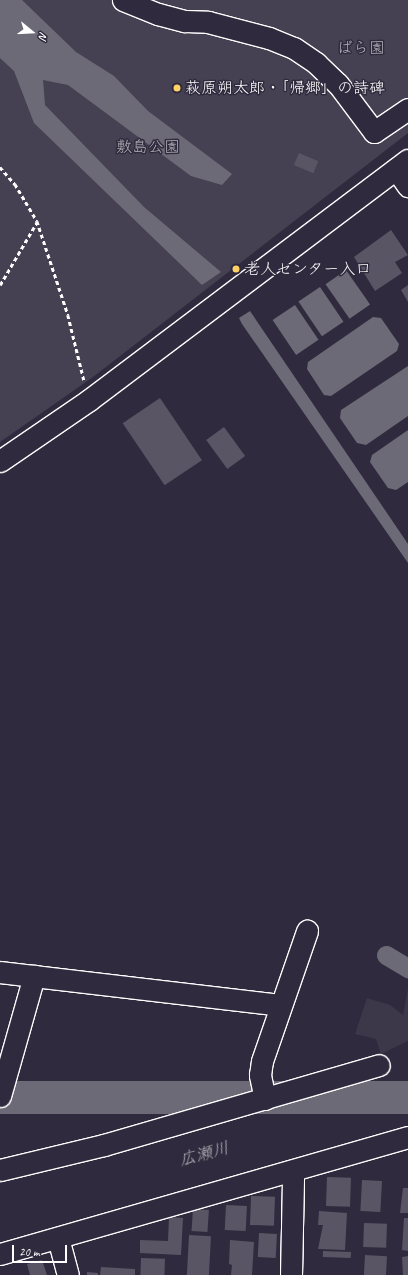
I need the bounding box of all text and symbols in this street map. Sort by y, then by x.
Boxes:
north arrow [12,12,52,52]
text: N [36,30,51,41]
park label: ばら園 [337,38,385,58]
place label: 萩原朔太郎・「帰郷」の詩碑 [185,78,385,98]
marker: 萩原朔太郎・「帰郷」の詩碑 [172,83,182,93]
park label: 敷島公園 [116,137,180,157]
place label: 老人センター入口 [244,259,372,279]
marker: 老人センター入口 [231,264,241,274]
water label: 広瀬川 [177,1138,231,1170]
scale bar [14,1237,69,1263]
text: 20 m [19,1244,39,1260]

